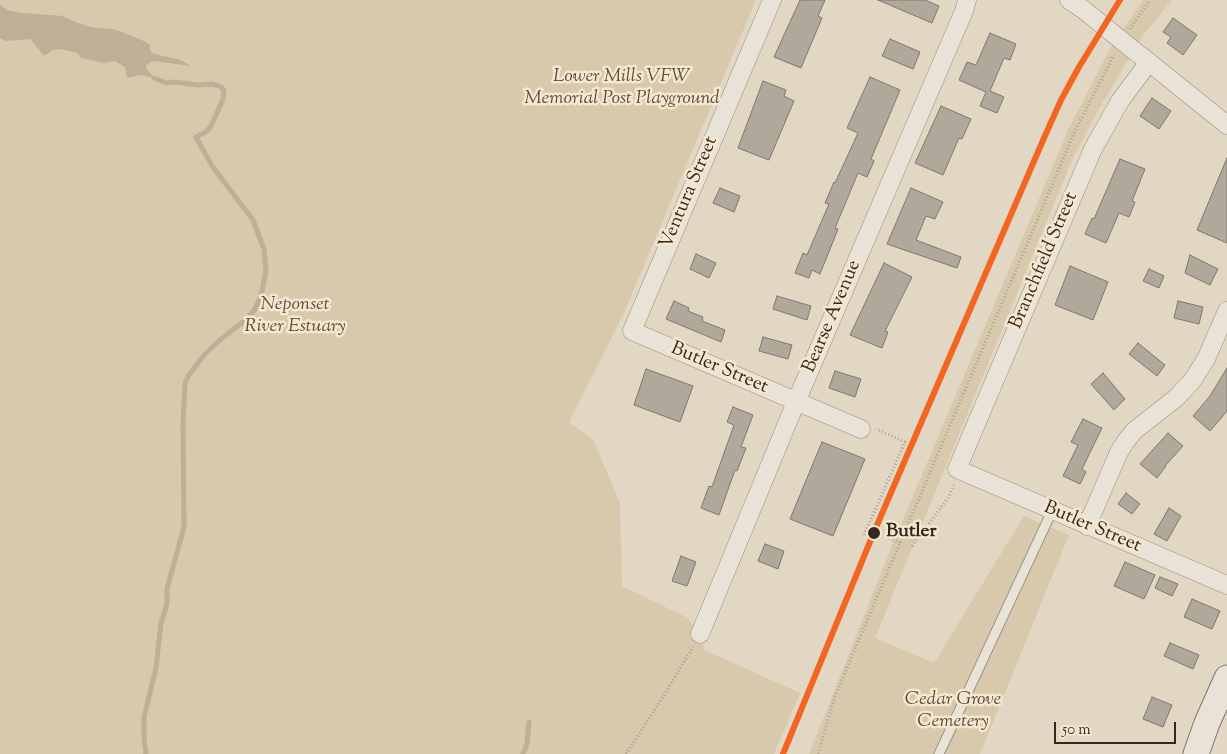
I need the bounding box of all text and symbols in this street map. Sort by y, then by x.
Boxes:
park label: Lower Mills VFW Memorial Post Playground [524,67,720,111]
street label: Ventura Street [656,133,724,253]
street label: Branchfield Street [1006,189,1084,333]
street label: Bearse Avenue [799,257,867,377]
park label: Neponset River Estuary [245,295,345,339]
street label: Butler Street [667,338,771,400]
street label: Butler Street [1040,497,1144,559]
place label: Butler [886,522,937,544]
marker: Butler [866,525,882,541]
park label: Cedar Grove Cemetery [905,690,1001,734]
scale bar [1057,712,1180,744]
text: 50 m [1062,720,1091,741]

